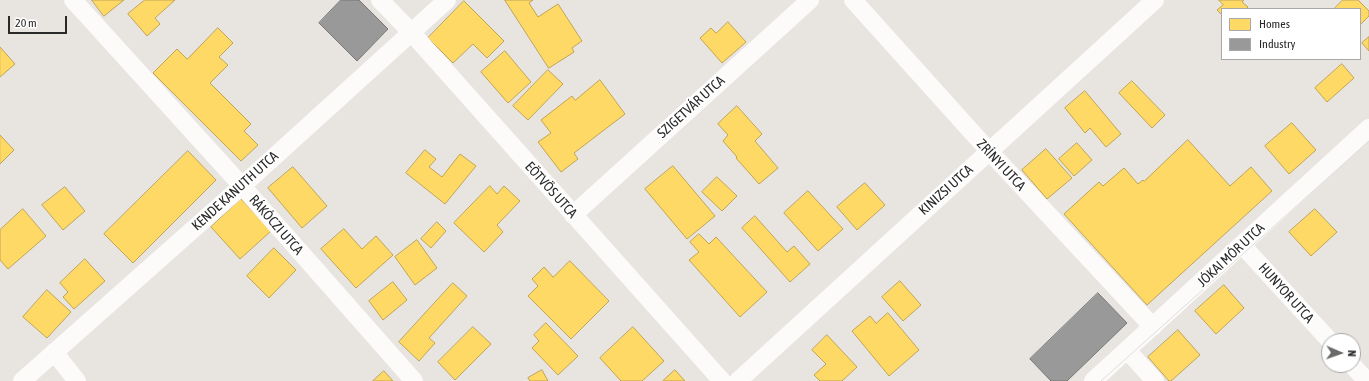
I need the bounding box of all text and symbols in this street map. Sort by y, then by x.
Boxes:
scale bar [10,8,69,34]
legend [1221,8,1361,60]
text: 20 m [15,16,37,30]
text: Homes [1259,17,1290,31]
text: Industry [1259,37,1296,51]
street label: SZIGETVÁR UTCA [654,72,728,142]
street label: ZRÍNYI UTCA [973,136,1029,194]
street label: KENDE KANUTH UTCA [188,148,282,234]
street label: EÖTVÖS UTCA [521,158,581,222]
street label: KINIZSI UTCA [915,161,977,219]
street label: RÁKÓCZI UTCA [245,192,307,258]
street label: JÓKAI MÓR UTCA [1194,220,1268,290]
street label: HUNYOR UTCA [1255,260,1317,326]
north arrow [1321,333,1361,373]
text: N [1346,350,1358,357]

